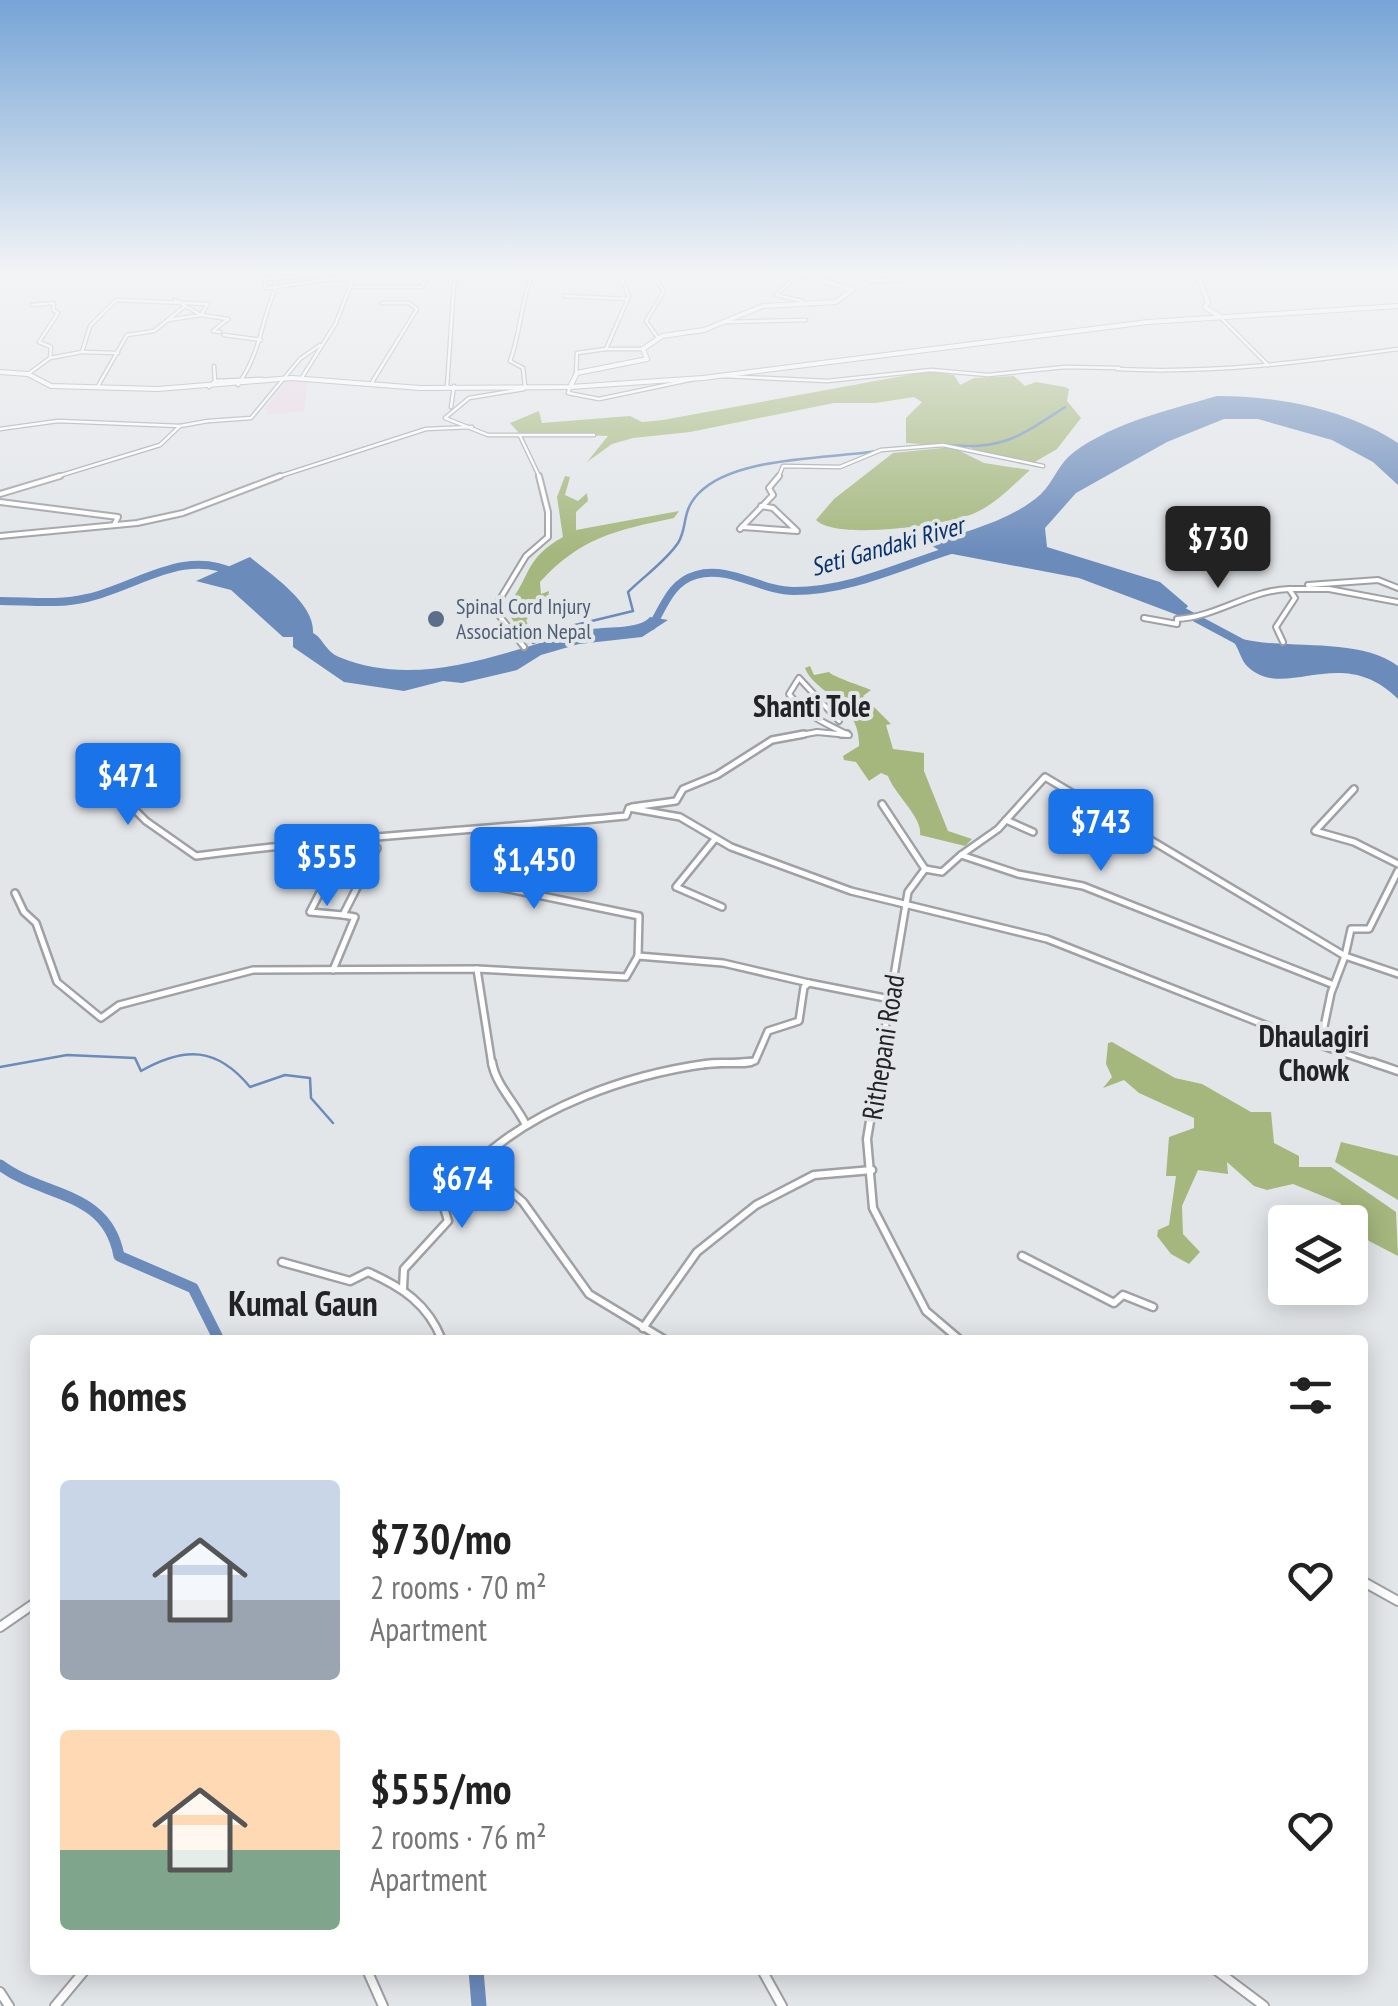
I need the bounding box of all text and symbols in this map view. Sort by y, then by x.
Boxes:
pin: $730 [1159,506,1277,591]
water label: Seti Gandaki River [807,508,970,583]
text: $730 [1187,517,1249,559]
place label: Spinal Cord Injury Association Nepal [456,592,592,645]
marker: Spinal Cord Injury Association Nepal [425,608,447,630]
district label: Shanti Tole [753,686,871,725]
pin: $471 [69,743,187,828]
text: $471 [97,754,159,796]
pin: $743 [1042,789,1160,874]
text: $743 [1070,800,1132,842]
pin: $555 [268,824,386,909]
pin: $1,450 [453,827,615,912]
text: $555 [296,835,358,877]
text: $1,450 [492,838,576,880]
street label: Rithepani Road [853,972,912,1122]
district label: Dhaulagiri Chowk [1259,1016,1369,1089]
pin: $674 [403,1146,521,1231]
text: $674 [431,1157,493,1199]
map controls [1268,1205,1368,1305]
button: layers [1268,1205,1368,1305]
district label: Kumal Gaun [228,1280,378,1326]
text: 6 homes [60,1368,187,1423]
icon: filters [1283,1368,1338,1423]
text: $730/mo [370,1511,512,1566]
icon: home [140,1520,260,1640]
icon: heart [1283,1553,1338,1608]
text: 2 rooms · 70 m² [370,1566,547,1608]
text: Apartment [370,1608,487,1650]
text: $555/mo [370,1761,512,1816]
icon: home [140,1770,260,1890]
icon: heart [1283,1803,1338,1858]
text: 2 rooms · 76 m² [370,1816,547,1858]
text: Apartment [370,1858,487,1900]

